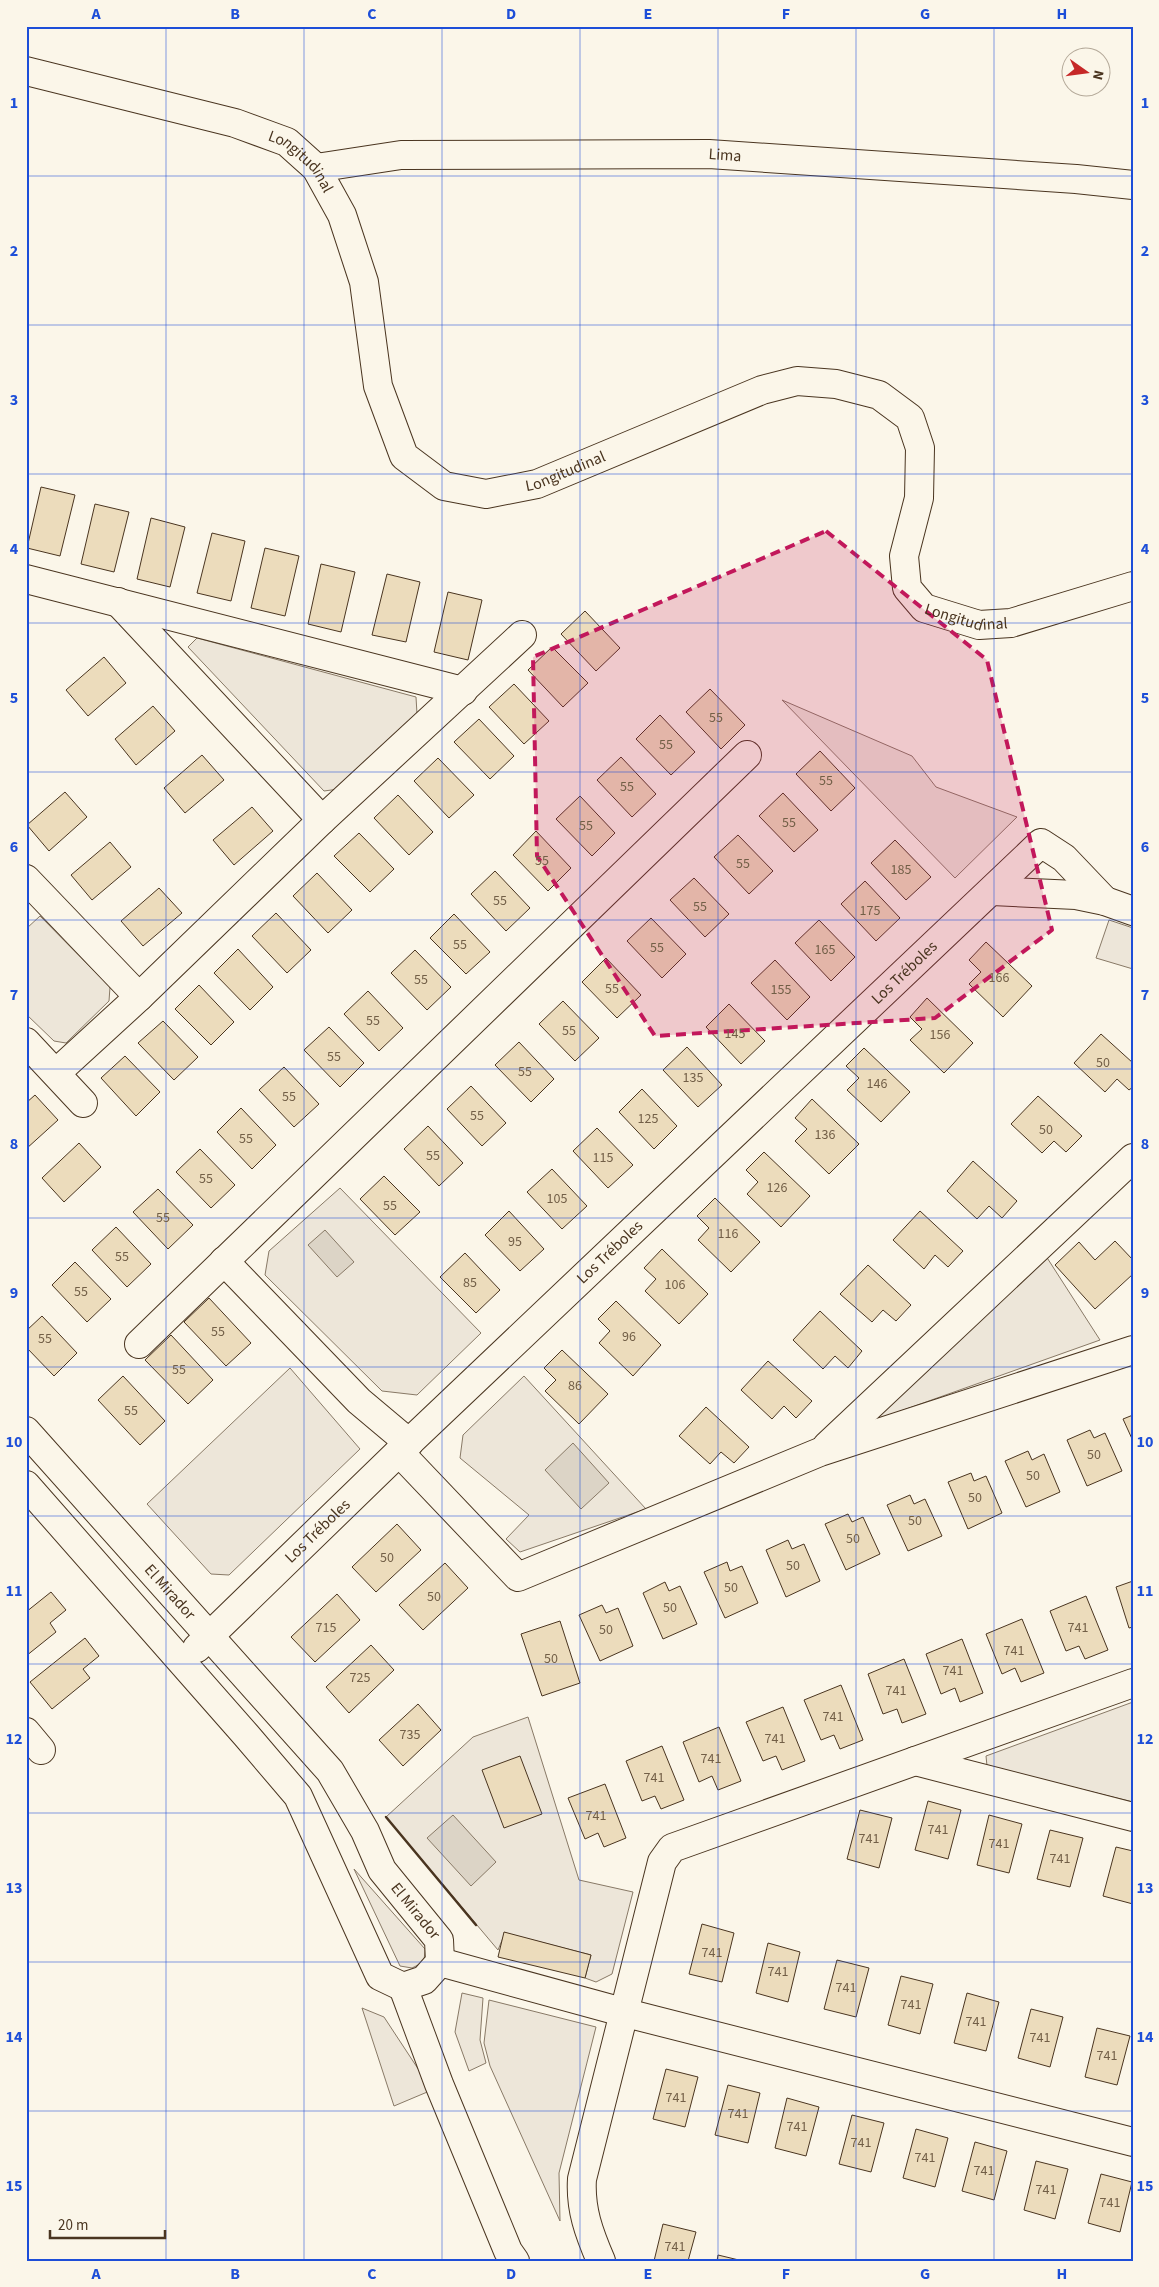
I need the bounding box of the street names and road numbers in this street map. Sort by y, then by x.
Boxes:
street label: Longitudinal [265,125,339,197]
street label: Lima [708,143,742,167]
street label: Longitudinal [523,446,609,497]
street label: Longitudinal [922,598,1008,637]
street label: Los Tréboles [866,936,942,1009]
street label: Los Tréboles [572,1215,648,1289]
street label: Los Tréboles [280,1494,355,1568]
street label: El Mirador [139,1559,201,1625]
street label: El Mirador [385,1878,446,1945]

